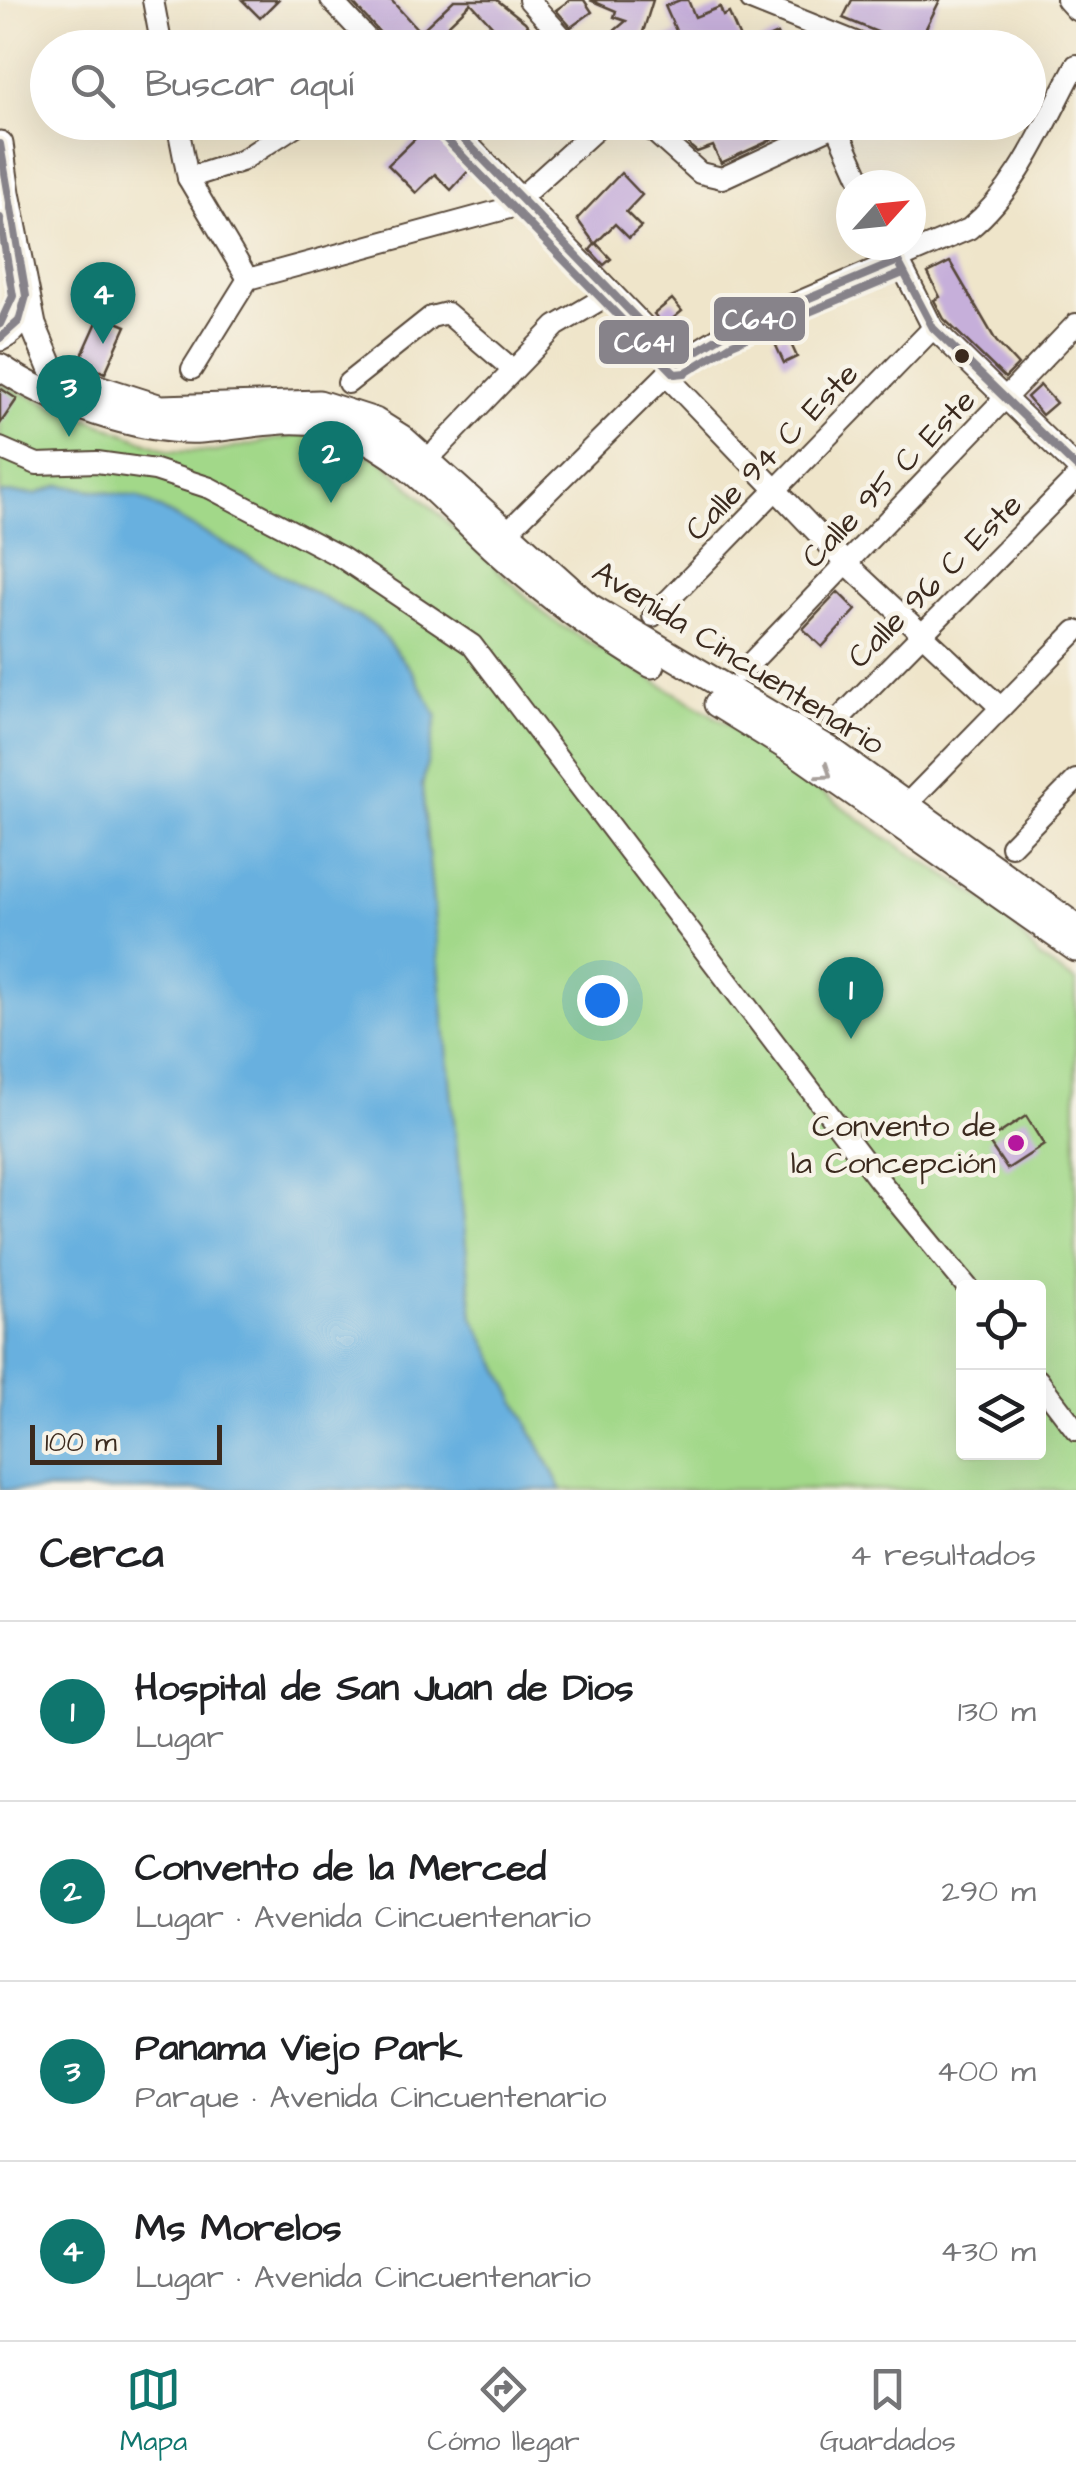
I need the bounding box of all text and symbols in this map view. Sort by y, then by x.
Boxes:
search box [30,30,1046,140]
icon: search [65,58,120,113]
text: Buscar aquí [145,59,354,111]
north arrow [836,170,926,260]
pin: 4 [70,262,136,344]
line badge: C640 [712,295,807,343]
text: C640 [722,301,796,340]
line badge: C641 [597,318,691,366]
text: C641 [614,324,674,363]
unlabelled marker [952,346,972,366]
street label: Calle 94 C Este [675,353,869,551]
pin: 3 [36,354,102,437]
street label: Calle 95 C Este [792,379,986,579]
pin: 2 [298,420,364,503]
street label: Calle 96 C Este [838,484,1033,679]
street label: Avenida Cincuentenario [583,550,893,767]
one-way arrow [813,761,832,779]
pin: 1 [818,956,884,1039]
your location [577,975,628,1026]
place label: Convento de la Concepción [791,1104,996,1186]
marker: Convento de la Concepción [1005,1132,1027,1154]
map controls [956,1280,1046,1460]
button: locate [956,1280,1046,1370]
button: layers [956,1370,1046,1460]
scale bar [30,1420,222,1464]
text: 100 m [45,1423,117,1462]
text: Cerca [40,1526,164,1584]
text: 4 resultados [849,1533,1036,1578]
text: Hospital de San Juan de Dios [135,1663,634,1715]
text: 1 [70,1689,75,1734]
text: 130 m [958,1689,1036,1734]
text: Lugar [135,1715,224,1760]
text: Convento de la Merced [135,1843,546,1895]
text: 2 [63,1869,82,1914]
text: 290 m [942,1869,1036,1914]
text: Lugar · Avenida Cincuentenario [135,1895,591,1940]
text: Panama Viejo Park [135,2023,462,2075]
text: 3 [64,2049,81,2094]
text: 400 m [936,2049,1036,2094]
text: Parque · Avenida Cincuentenario [135,2075,607,2120]
text: Ms Morelos [135,2203,341,2255]
text: 4 [62,2229,83,2274]
text: 430 m [940,2229,1036,2274]
text: Lugar · Avenida Cincuentenario [135,2255,591,2300]
tab: Mapa [120,2362,187,2461]
tab: Cómo llegar [427,2362,580,2461]
tab: Guardados [820,2362,956,2461]

